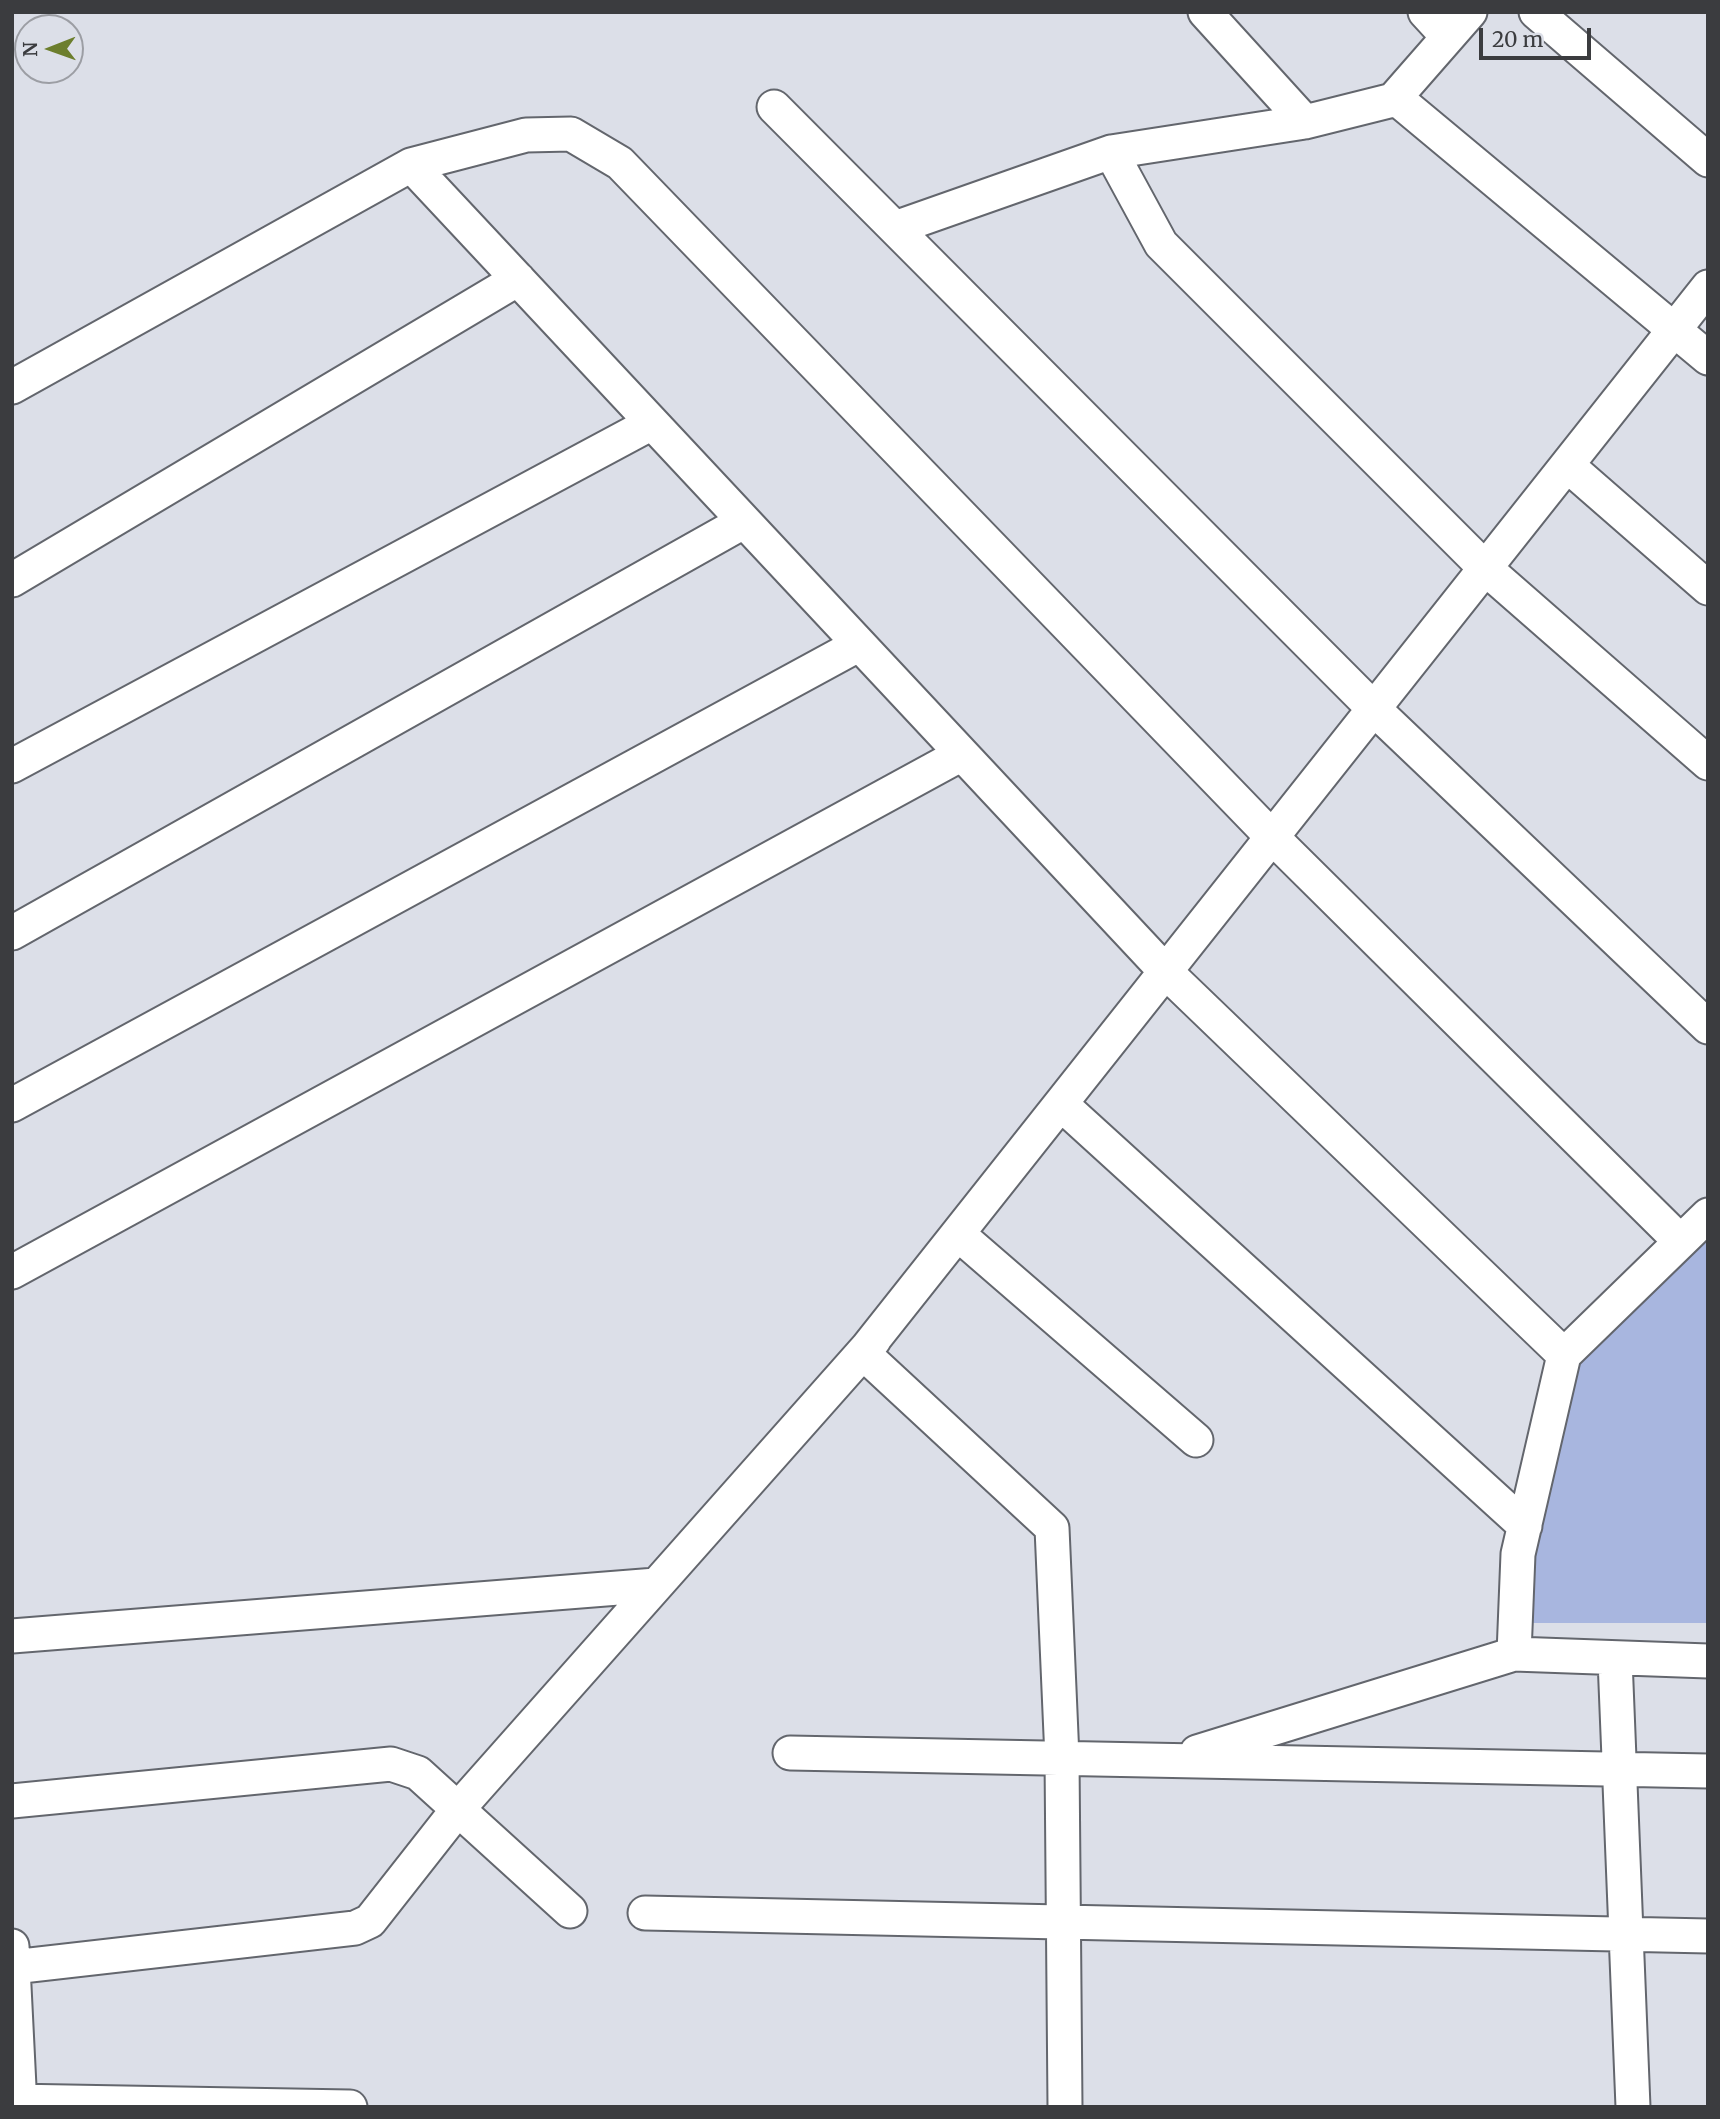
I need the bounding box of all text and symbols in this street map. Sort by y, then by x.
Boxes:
north arrow [14,14,84,84]
scale bar [1482,14,1594,58]
text: 20 m [1492,26,1543,53]
text: N [18,42,42,57]

